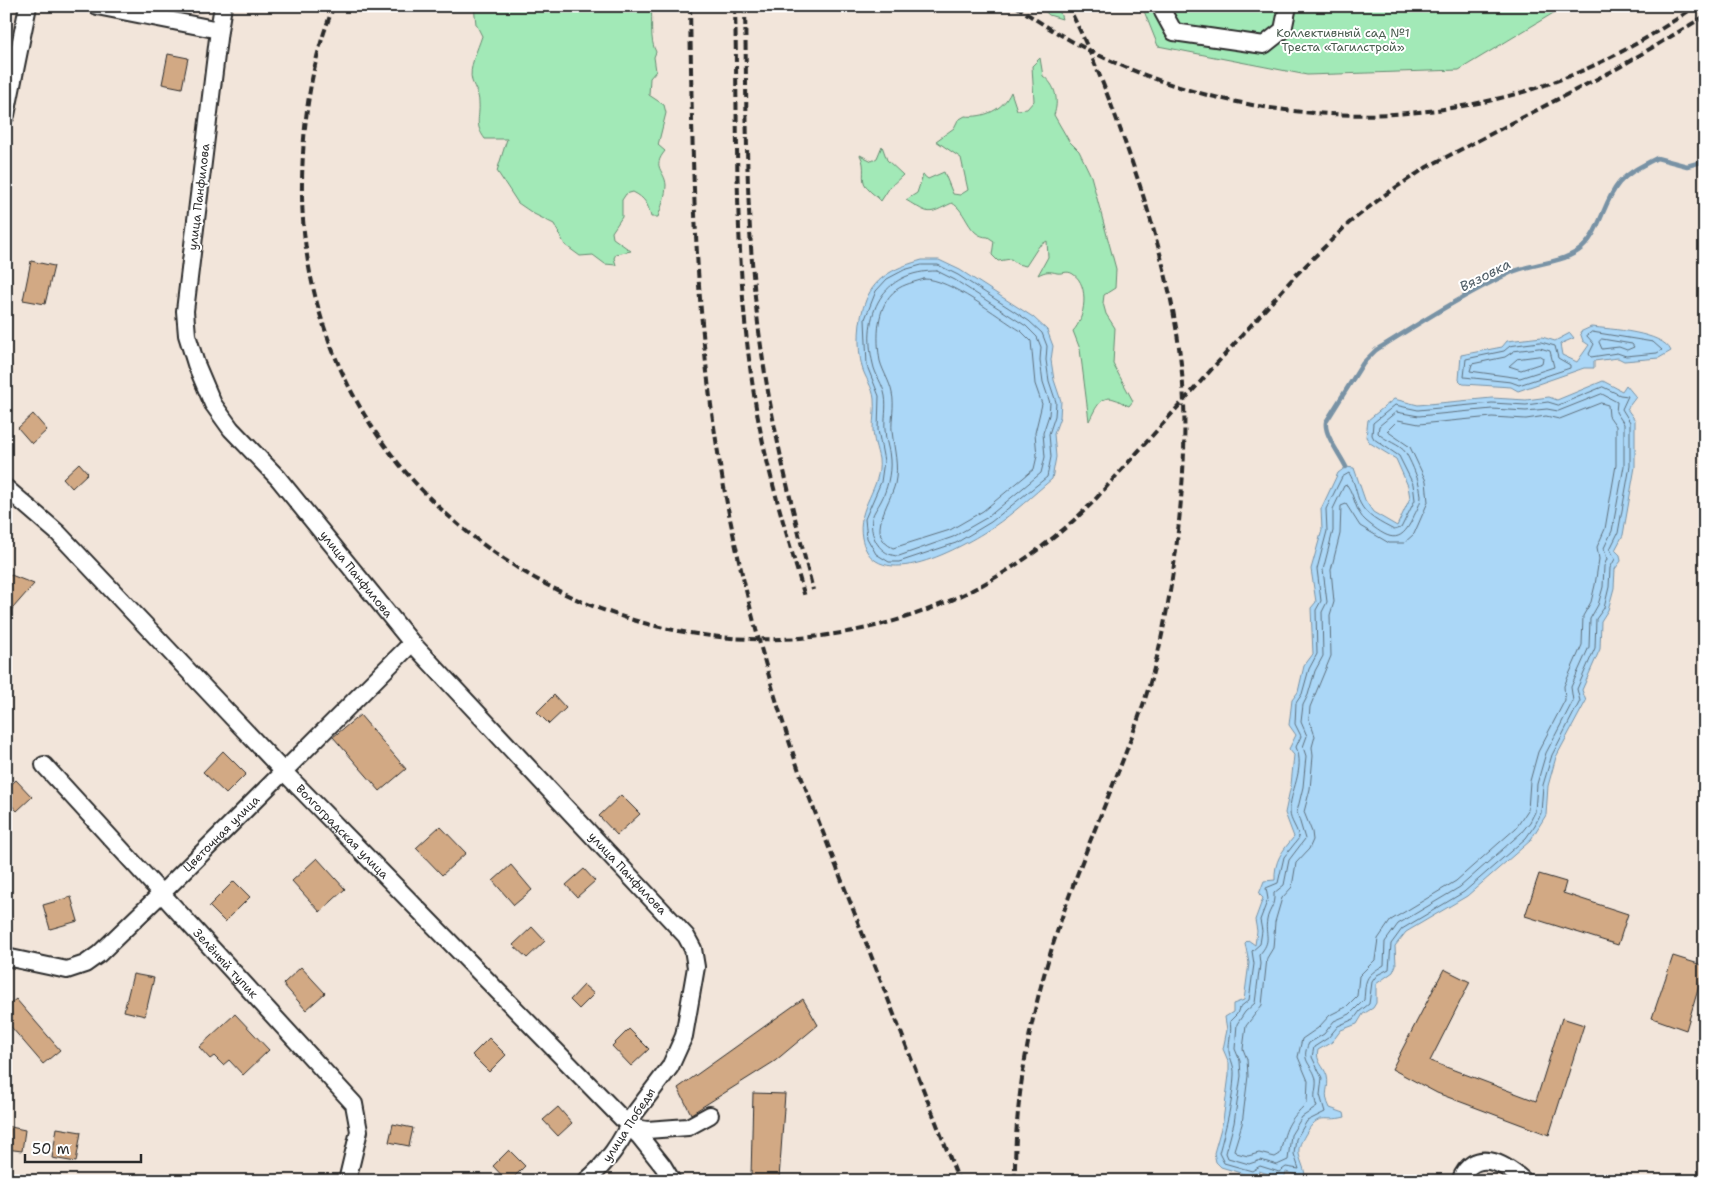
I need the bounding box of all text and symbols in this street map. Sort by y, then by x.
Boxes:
park label: Коллективный сад №1 Треста «Тагилстрой» [1276,25,1410,55]
street label: улица Панфилова [185,142,214,251]
water label: Вязовка [1456,254,1514,296]
street label: улица Панфилова [316,527,397,622]
street label: Волгоградская улица [292,781,392,883]
street label: Цветочная улица [179,792,263,876]
street label: улица Панфилова [585,829,670,919]
street label: Зелёный тупик [190,925,262,1002]
street label: улица Победы [599,1085,659,1165]
scale bar [25,1132,141,1164]
text: 50 m [32,1139,70,1159]

